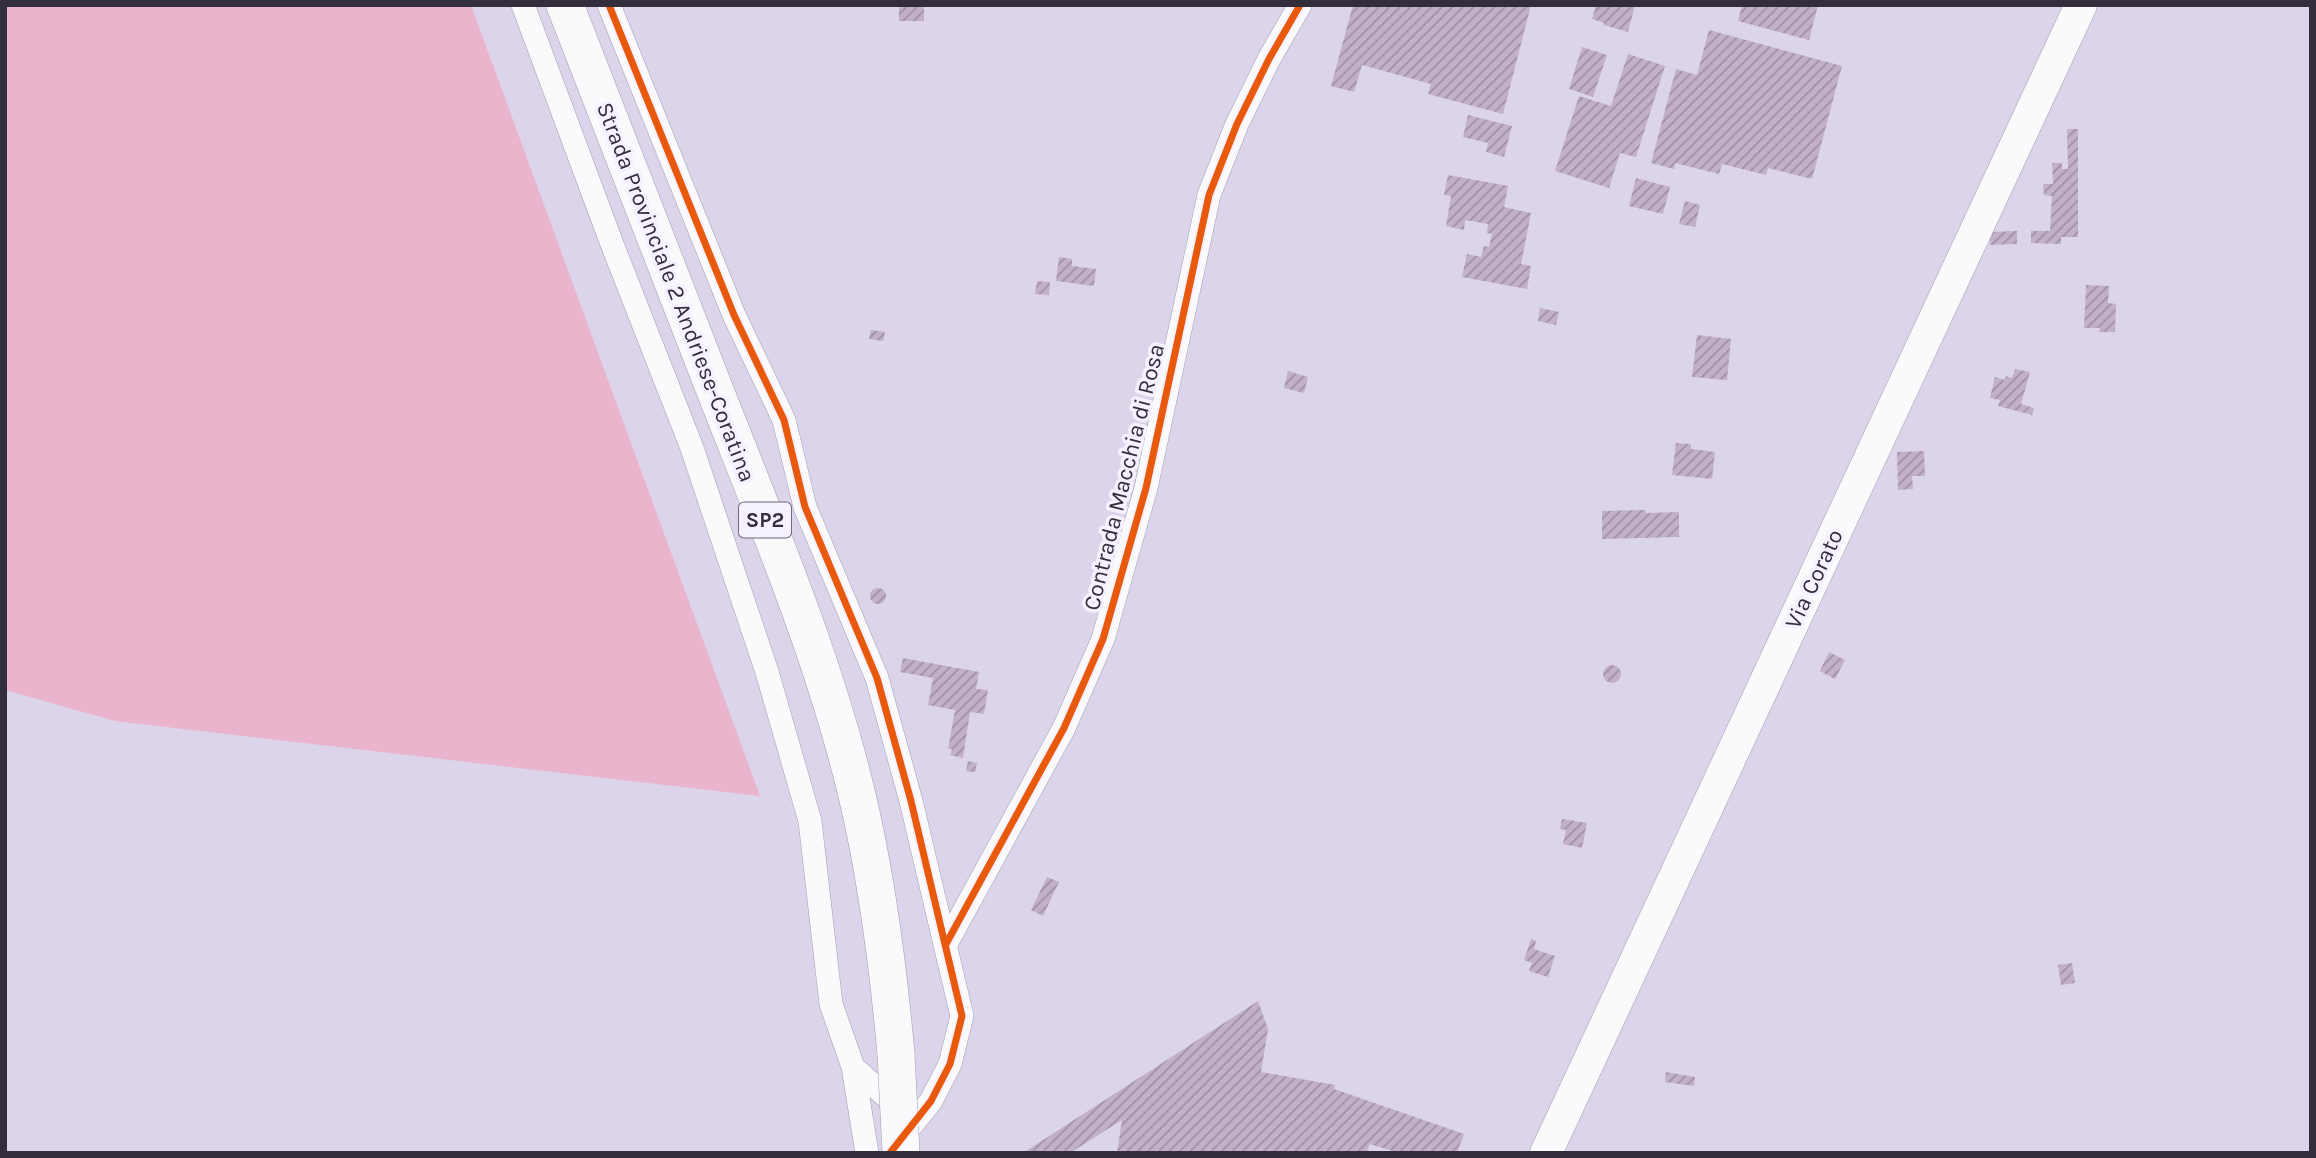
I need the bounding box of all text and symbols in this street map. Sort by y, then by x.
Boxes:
street label: Strada Provinciale 2 Andriese-Coratina [591,98,761,486]
street label: Contrada Macchia di Rosa [1078,341,1170,613]
road number: SP2 [739,503,791,538]
street label: Via Corato [1779,525,1849,633]

